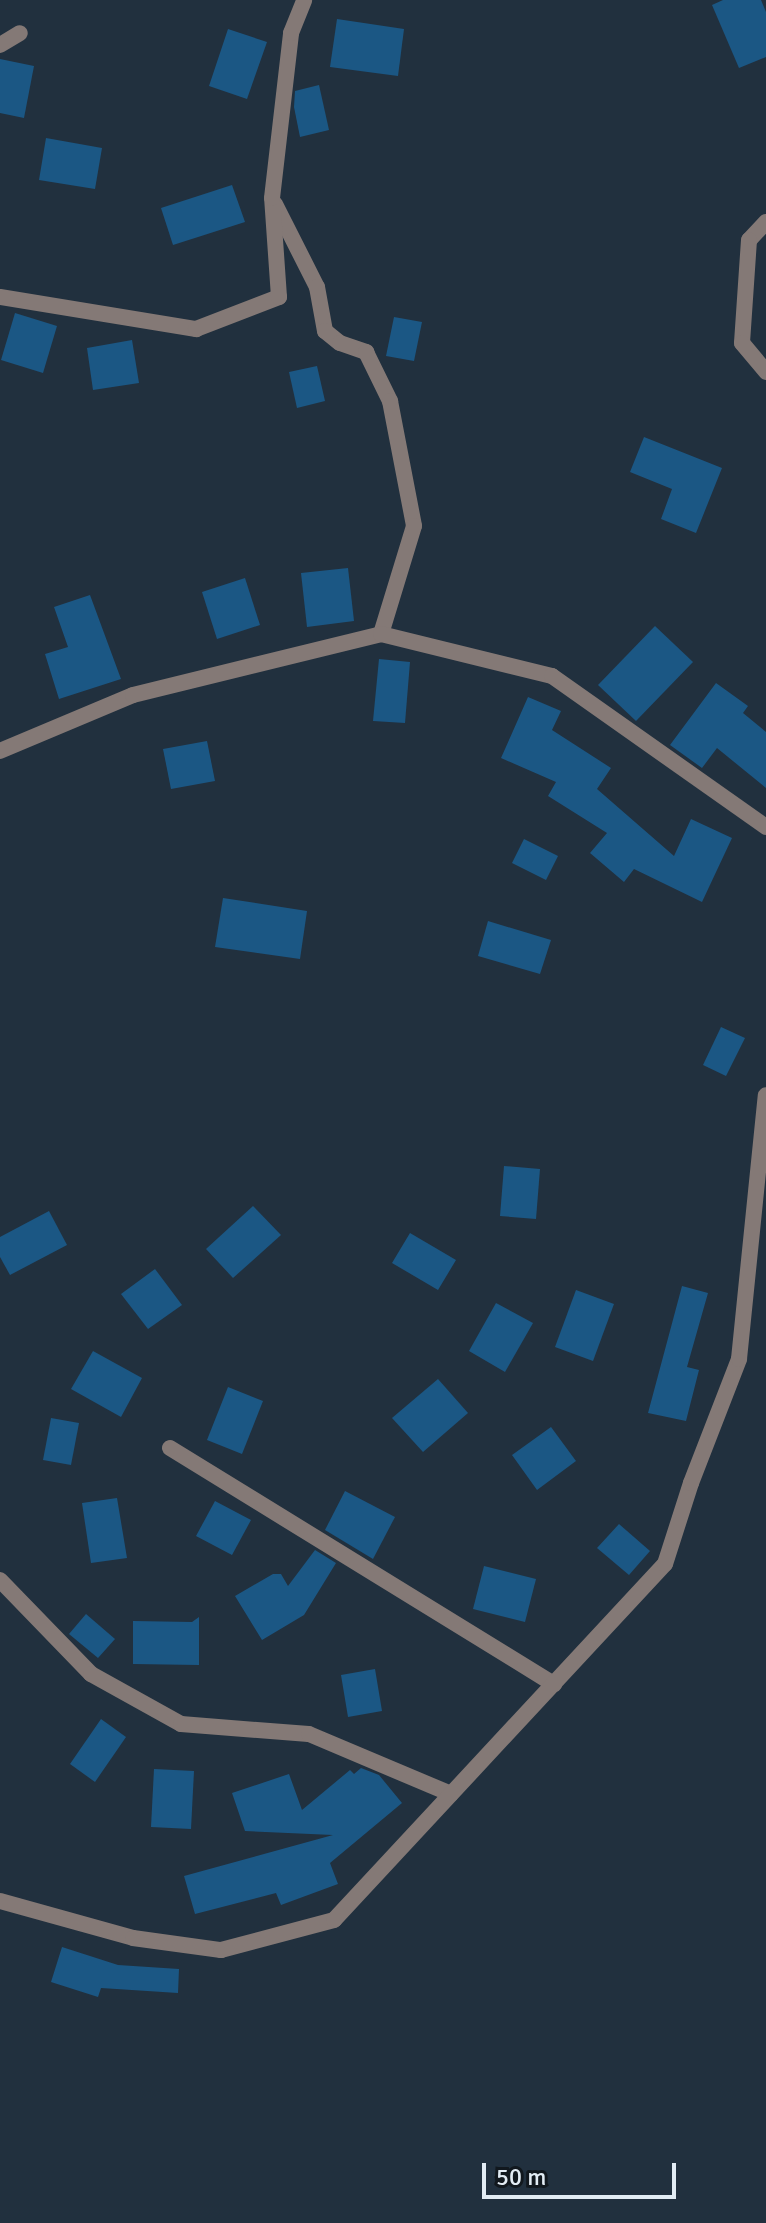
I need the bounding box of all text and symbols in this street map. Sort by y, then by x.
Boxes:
scale bar [486,2147,680,2197]
text: 50 m [496,2162,546,2192]

